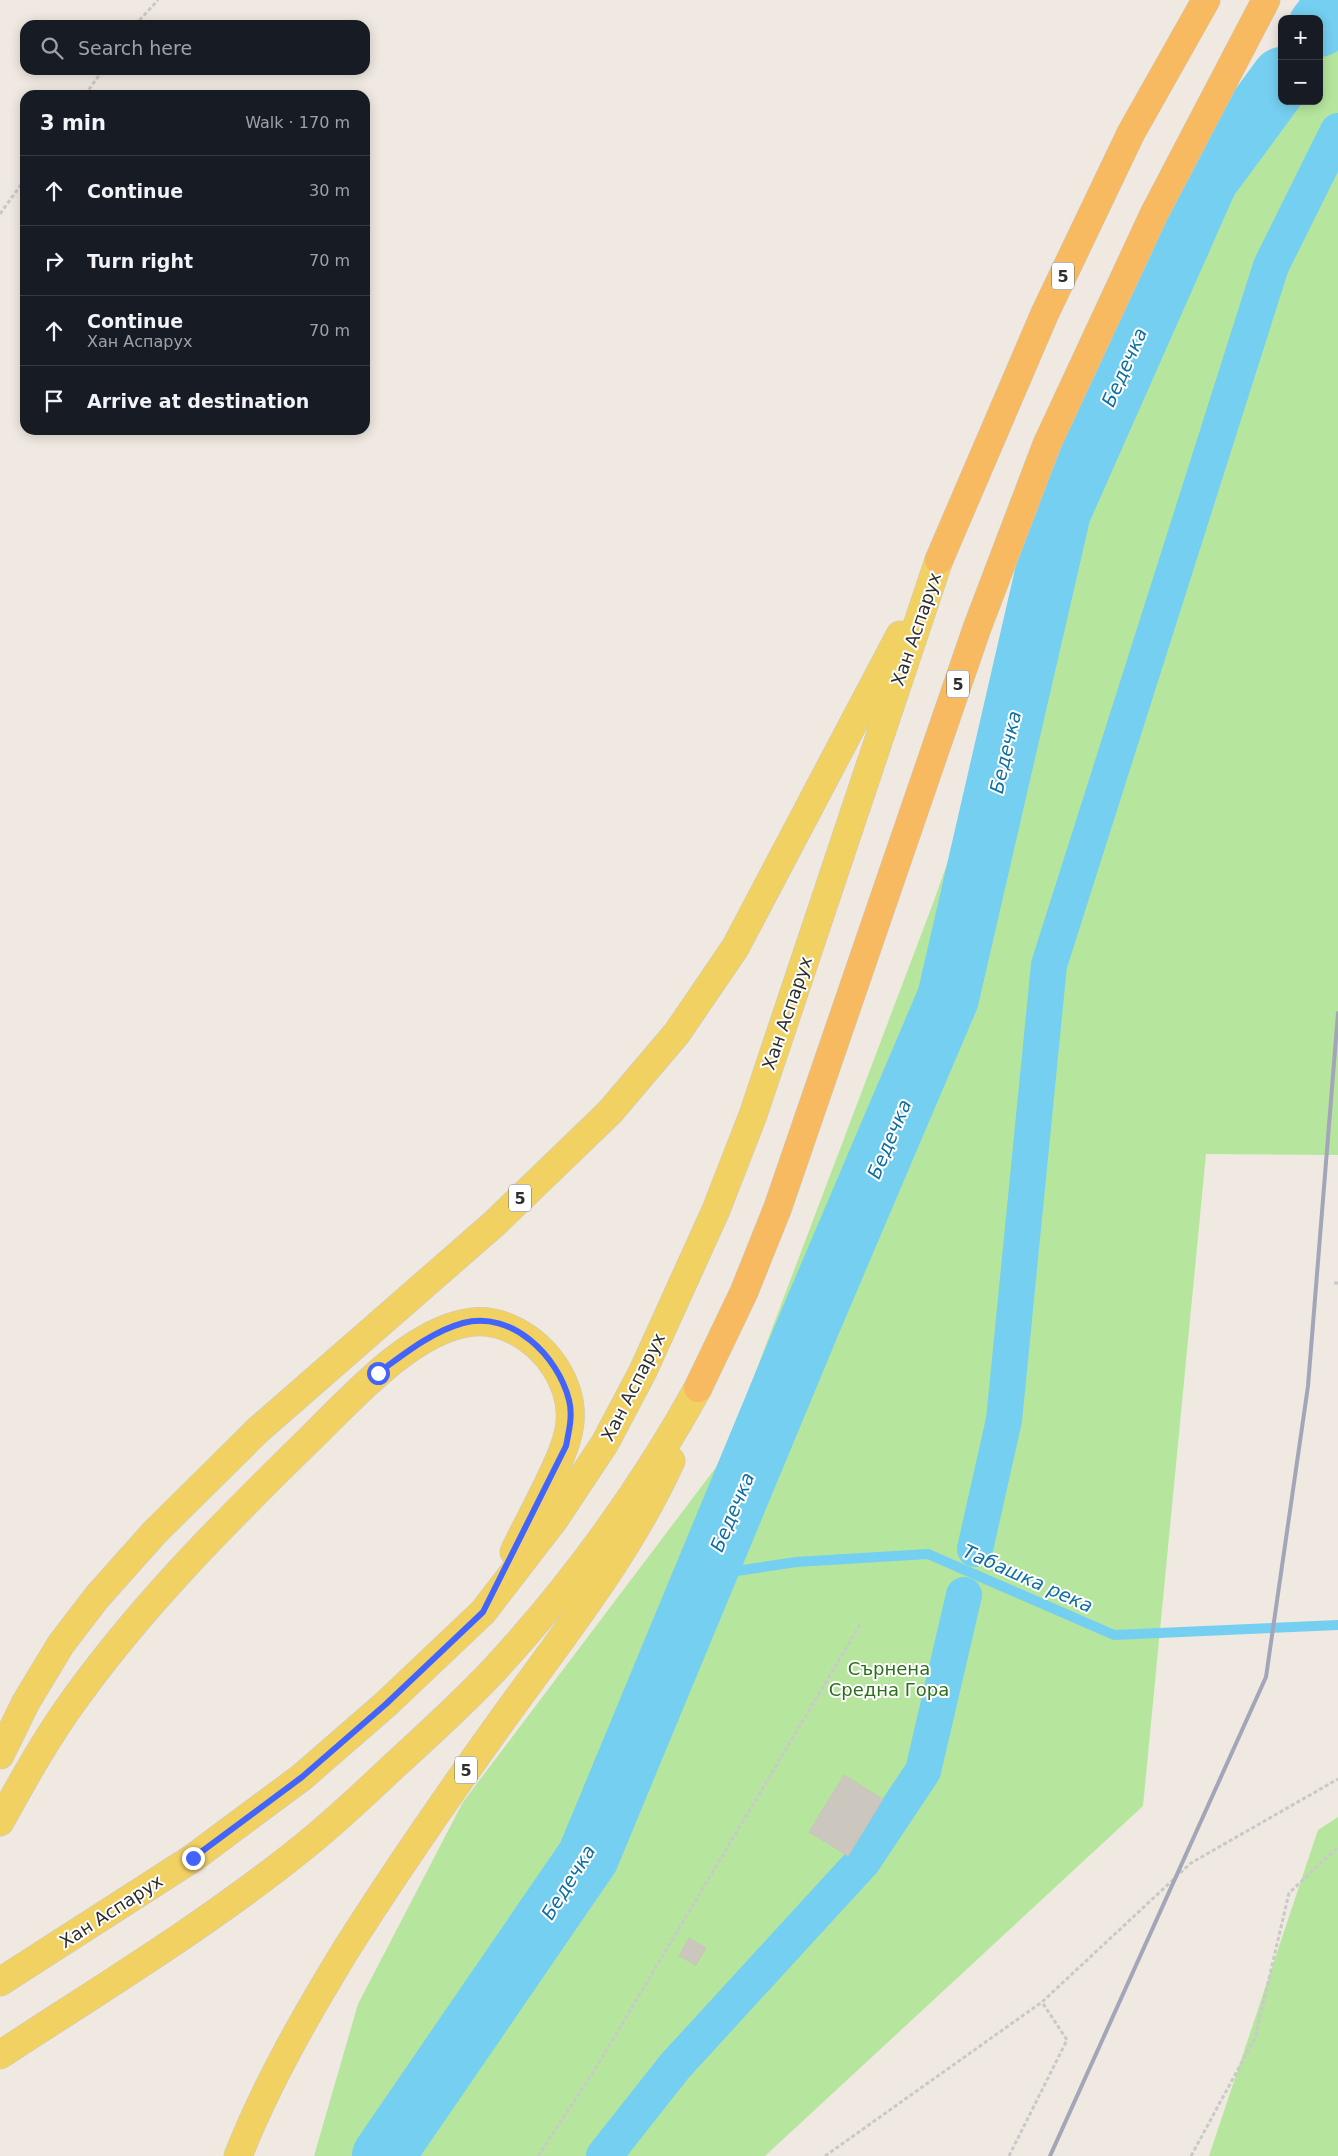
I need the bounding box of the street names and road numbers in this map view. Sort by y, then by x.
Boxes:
road number: 5 [1052,262,1074,290]
street label: Хан Аспарух [887,569,945,688]
road number: 5 [947,671,969,698]
street label: Хан Аспарух [758,953,816,1072]
road number: 5 [509,1184,531,1212]
street label: Хан Аспарух [597,1329,669,1445]
road number: 5 [455,1756,477,1784]
street label: Хан Аспарух [56,1870,167,1952]

